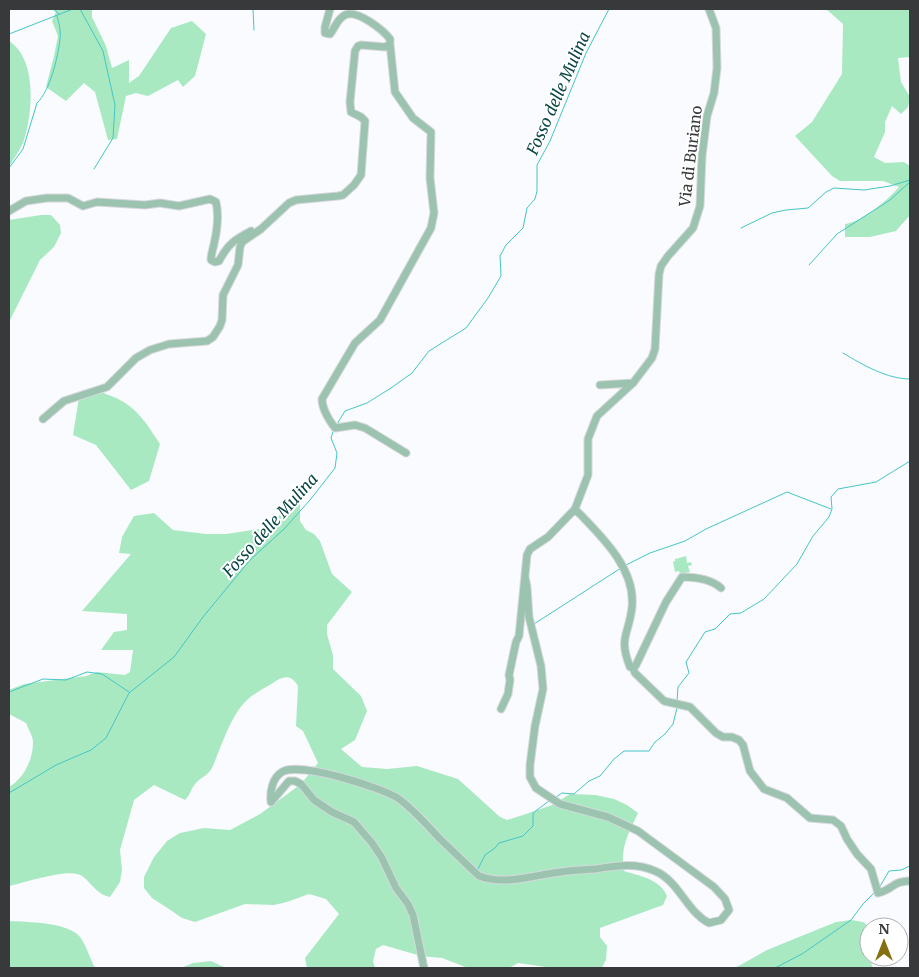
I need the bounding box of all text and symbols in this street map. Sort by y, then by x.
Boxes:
water label: Fosso delle Mulina [521,28,594,159]
street label: Via di Buriano [675,104,706,208]
water label: Fosso delle Mulina [217,469,322,582]
north arrow [859,917,909,967]
text: N [878,920,890,938]

